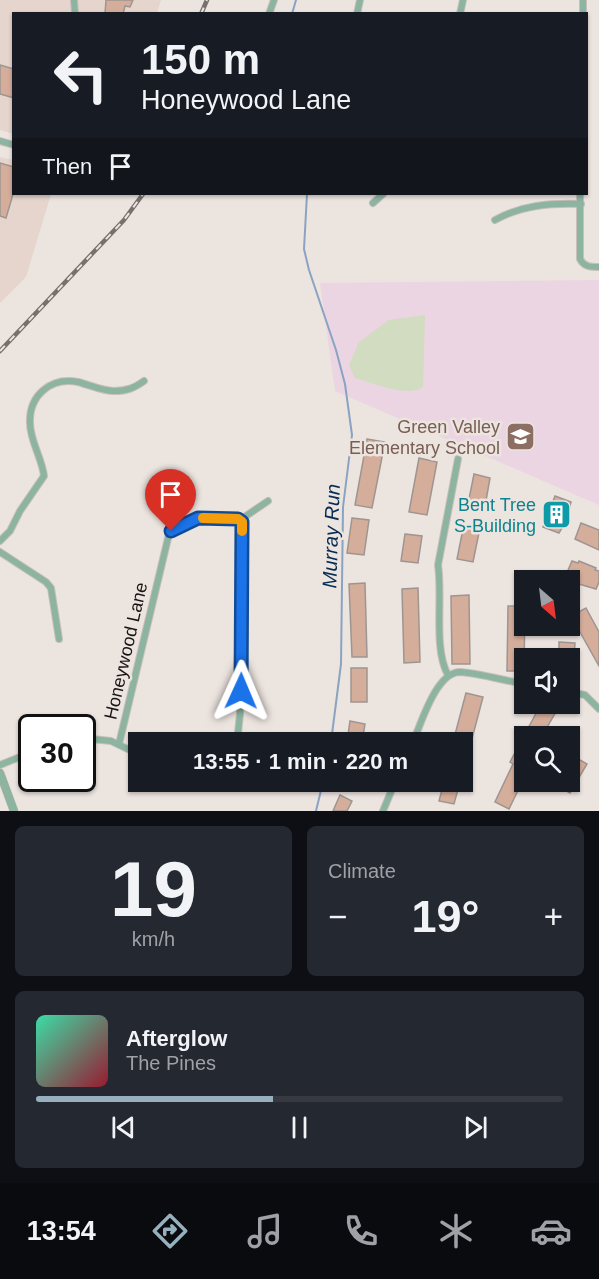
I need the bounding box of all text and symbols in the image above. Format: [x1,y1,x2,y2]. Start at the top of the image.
icon: left [42,36,120,114]
text: 150 m [141,36,260,83]
text: Honeywood Lane [141,85,351,115]
icon: arrive [104,150,137,183]
text: Then [42,154,92,179]
place label: Green Valley Elementary School [349,417,500,458]
school or university icon: Green Valley Elementary School [505,421,537,453]
pin [145,469,196,531]
icon: arrive [154,478,187,511]
water label: Murray Run [318,483,344,589]
place label: Bent Tree S-Building [454,495,536,536]
building icon: Bent Tree S-Building [541,499,573,531]
north arrow [514,570,580,636]
map controls [514,570,580,792]
street label: Honeywood Lane [100,580,152,722]
button: sound [514,648,580,714]
position arrow [209,659,273,723]
speed limit sign: 30 [18,714,96,792]
button: search [514,726,580,792]
text: 13:55 · 1 min · 220 m [193,749,408,774]
text: 19 [110,845,197,933]
text: Climate [328,860,396,882]
text: 19° [411,891,480,942]
text: − [328,898,347,935]
text: + [544,898,563,935]
text: km/h [132,928,175,950]
text: Afterglow [126,1026,227,1051]
text: The Pines [126,1052,216,1074]
icon: previous [107,1111,140,1144]
icon: pause [283,1111,316,1144]
icon: next [459,1111,492,1144]
icon: directions [149,1210,191,1252]
icon: music [244,1210,286,1252]
icon: phone [340,1210,382,1252]
icon: climate [435,1210,477,1252]
icon: car [530,1210,572,1252]
text: 13:54 [27,1216,96,1246]

